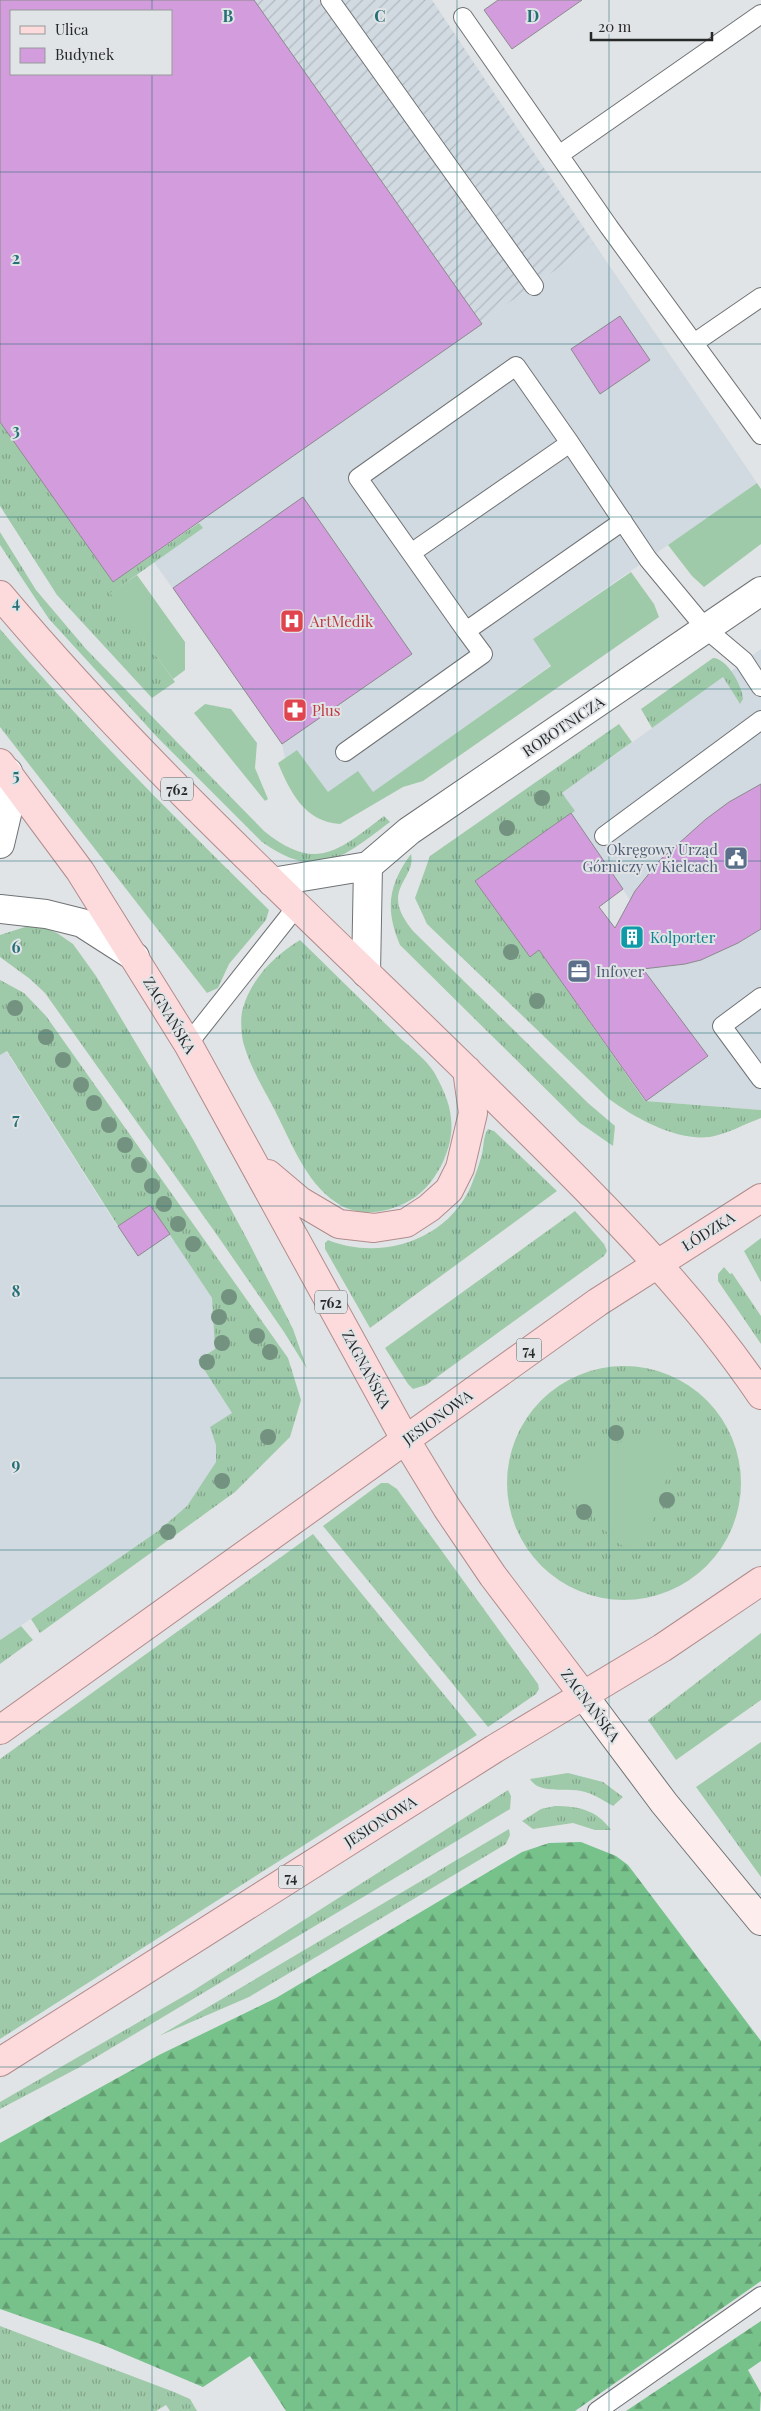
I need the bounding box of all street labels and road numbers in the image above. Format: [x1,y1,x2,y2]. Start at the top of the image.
street label: ROBOTNICZA [518,691,608,761]
road number: 762 [161,778,193,801]
street label: ZAGNAŃSKA [139,973,201,1058]
street label: ŁÓDZKA [678,1207,739,1255]
road number: 762 [315,1290,347,1314]
street label: ZAGNAŃSKA [338,1326,396,1412]
road number: 74 [516,1338,542,1362]
street label: JESIONOWA [397,1385,476,1450]
street label: ZAGNAŃSKA [557,1664,625,1746]
street label: JESIONOWA [339,1791,420,1852]
road number: 74 [278,1865,304,1888]

